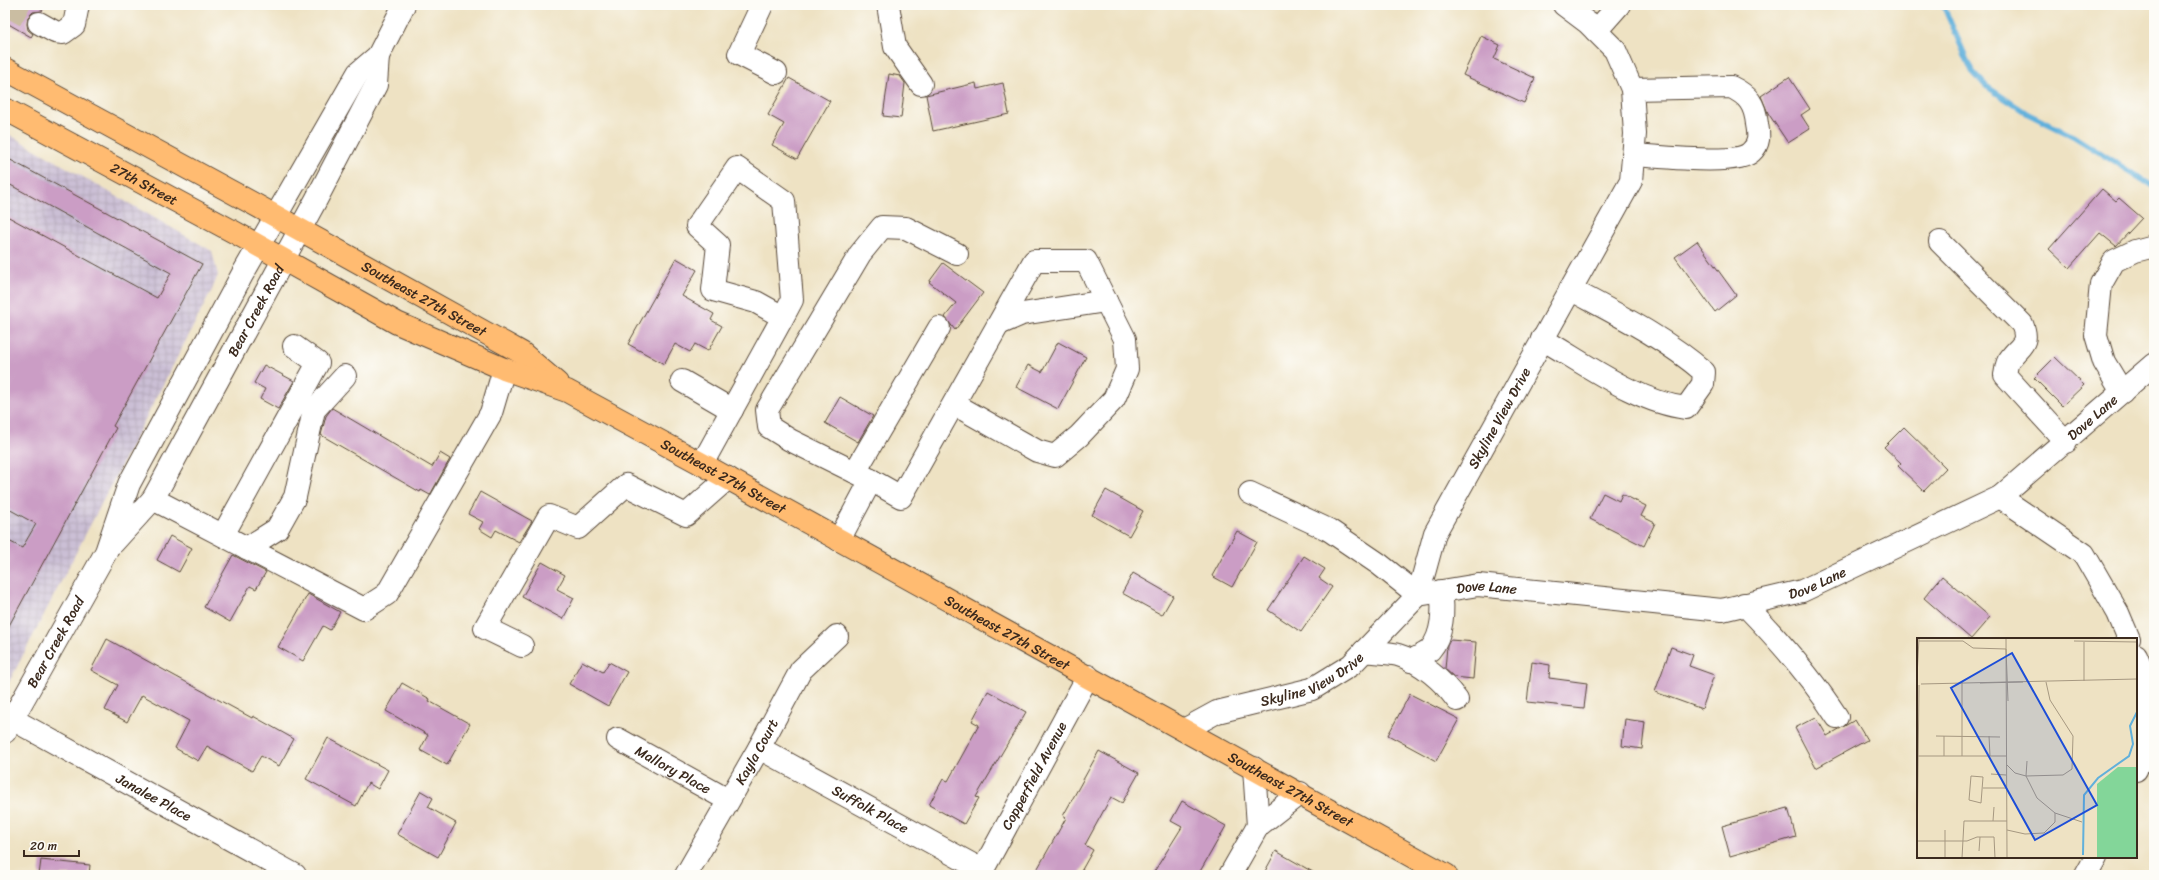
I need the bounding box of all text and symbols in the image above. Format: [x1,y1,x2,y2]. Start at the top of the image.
street label: 27th Street [105,156,182,213]
street label: Southeast 27th Street [357,254,492,345]
street label: Bear Creek Road [221,259,292,362]
street label: Skyline View Drive [1461,363,1538,474]
street label: Dove Lane [2061,388,2124,447]
street label: Southeast 27th Street [656,432,792,522]
street label: Dove Lane [1786,560,1851,607]
street label: Dove Lane [1454,573,1518,602]
street label: Southeast 27th Street [940,588,1076,679]
street label: Bear Creek Road [20,590,92,693]
inset map [1917,638,2137,858]
street label: Skyline View Drive [1258,646,1370,714]
street label: Kayla Court [728,714,786,790]
street label: Copperfield Avenue [995,717,1074,835]
street label: Mallory Place [630,739,716,801]
street label: Southeast 27th Street [1223,745,1359,835]
street label: Janalee Place [110,766,196,829]
street label: Suffolk Place [827,778,913,841]
scale bar [24,832,79,858]
text: 20 m [30,835,57,857]

